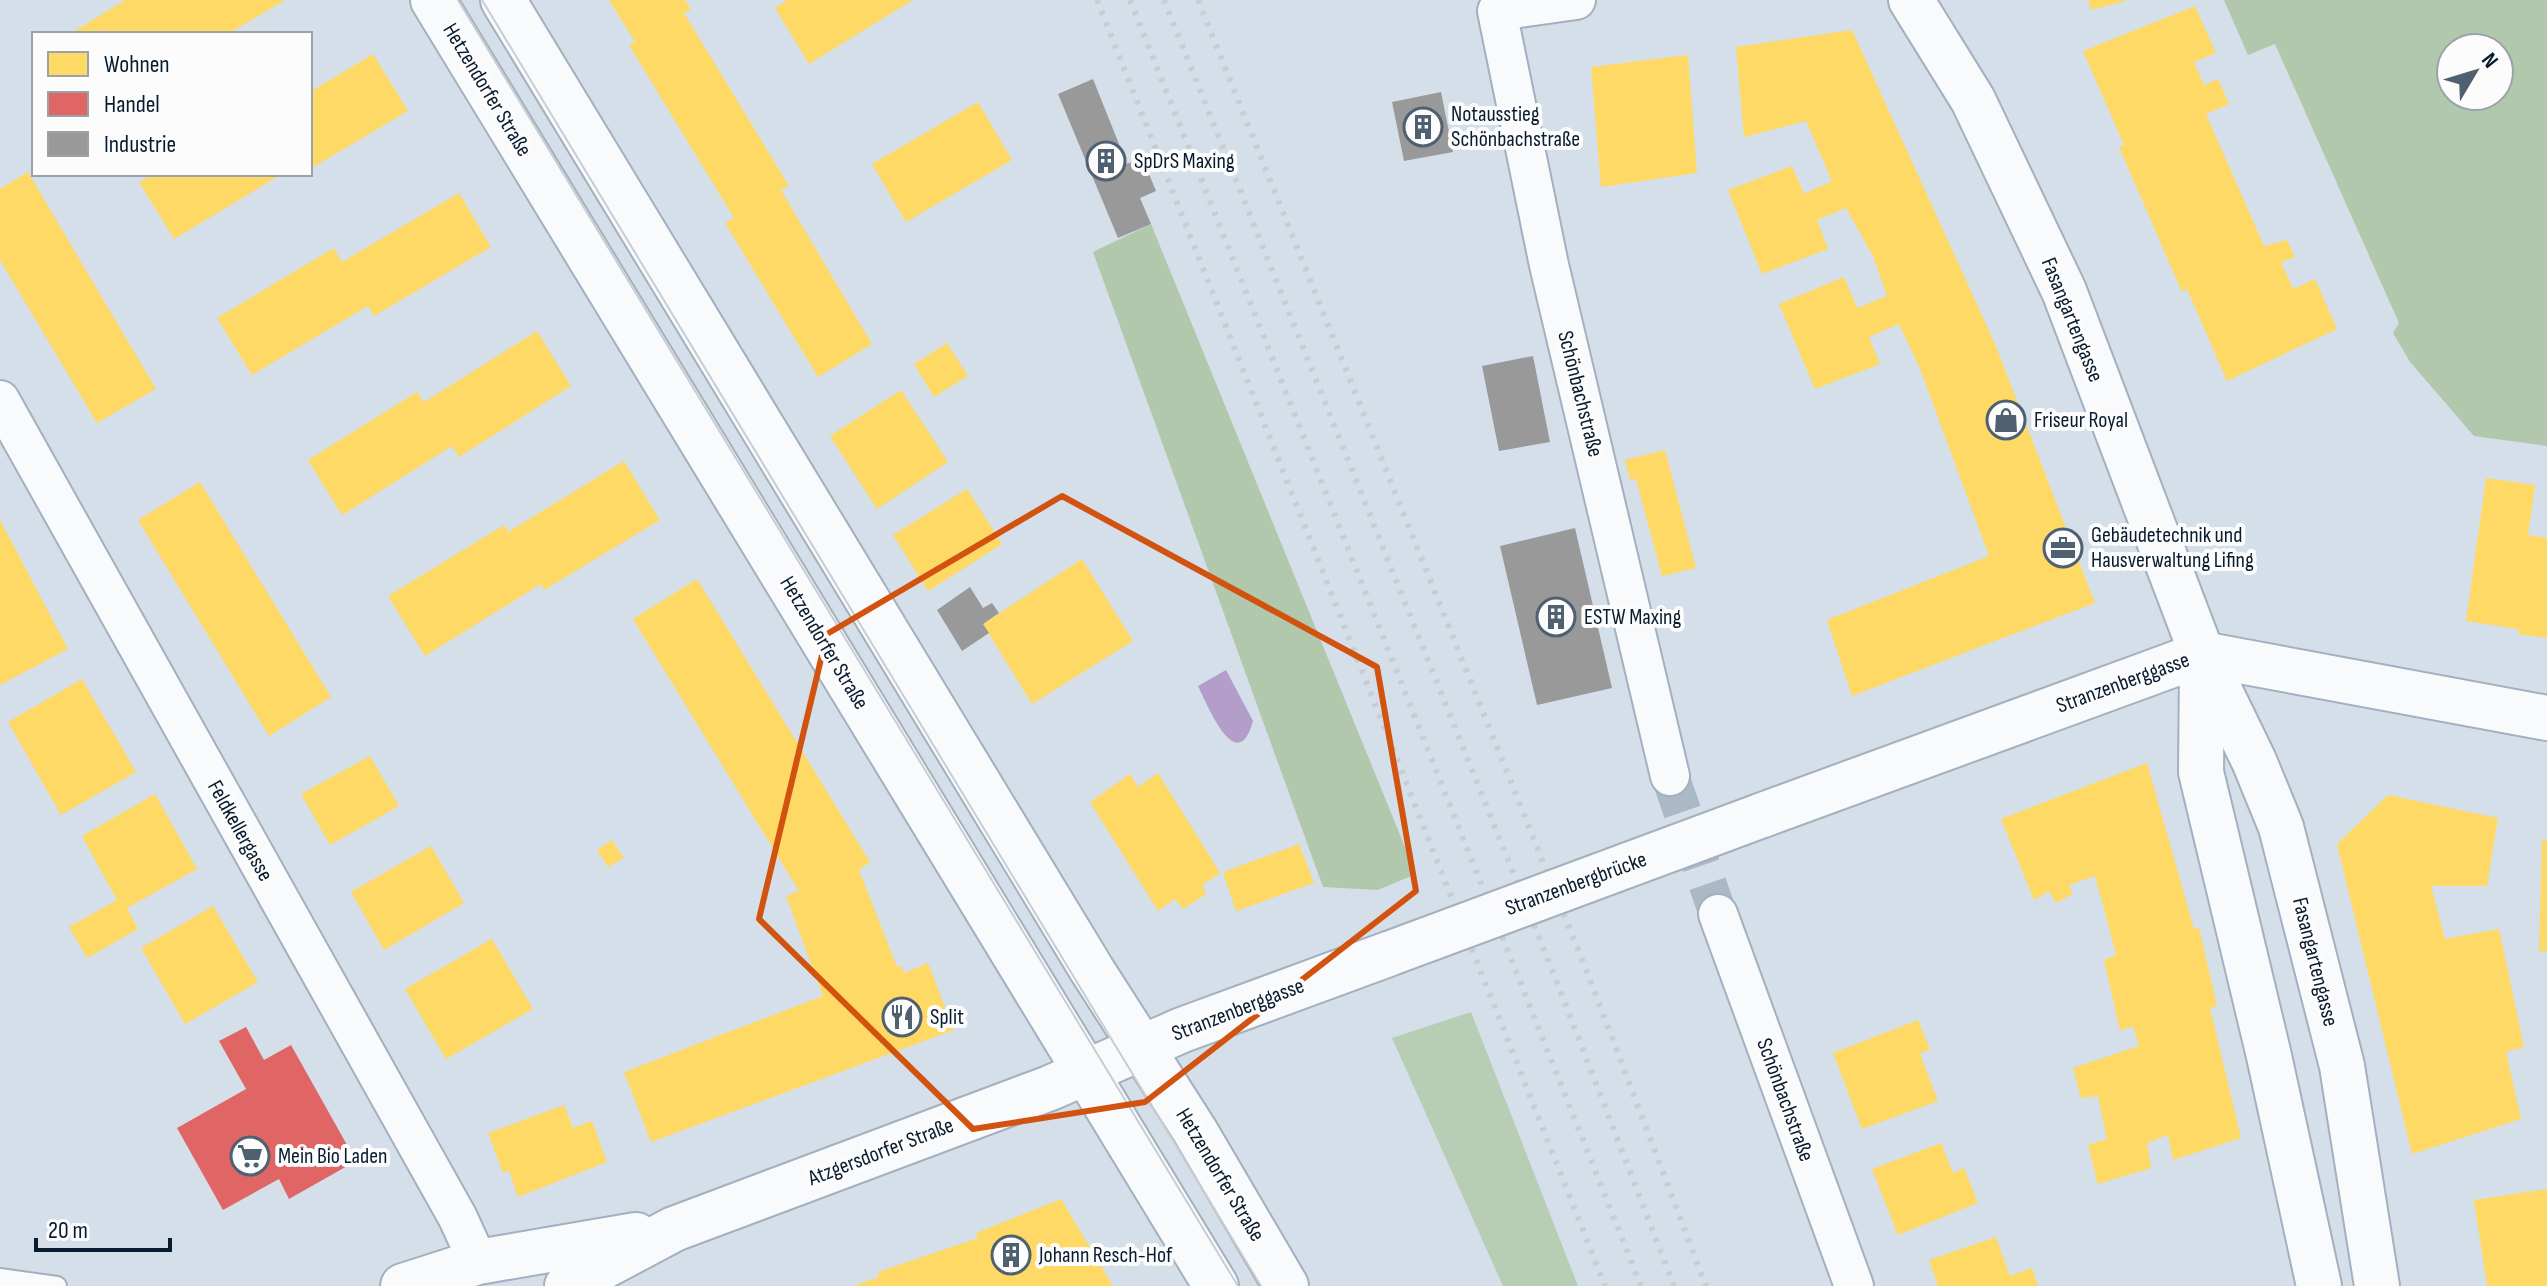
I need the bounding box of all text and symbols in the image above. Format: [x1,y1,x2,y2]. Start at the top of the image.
street label: Hetzendorfer Straße [437,18,537,162]
legend [32,32,312,176]
north arrow [2435,32,2515,112]
text: N [2475,48,2504,74]
text: Wohnen [104,50,170,79]
text: Handel [104,90,160,119]
place label: Notausstieg Schönbachstraße [1451,101,1580,153]
building icon: Notausstieg Schönbachstraße [1402,106,1444,148]
text: Industrie [104,130,176,159]
building icon: SpDrS Maxing [1085,140,1127,182]
place label: SpDrS Maxing [1134,148,1235,175]
street label: Fasangartengasse [2035,254,2109,386]
street label: Schönbachstraße [1551,328,1609,460]
shop icon: Friseur Royal [1985,399,2027,441]
place label: Friseur Royal [2034,407,2128,434]
place label: Gebäudetechnik und Hausverwaltung Lifing [2091,522,2254,574]
office icon: Gebäudetechnik und Hausverwaltung Lifing [2042,527,2084,569]
street label: Hetzendorfer Straße [774,571,874,715]
building icon: ESTW Maxing [1535,596,1577,638]
place label: ESTW Maxing [1584,604,1681,631]
street label: Stranzenberggasse [2053,646,2193,720]
street label: Feldkellergasse [201,776,279,886]
street label: Stranzenbergbrücke [1502,846,1650,922]
street label: Fasangartengasse [2286,895,2344,1029]
street label: Stranzenberggasse [1168,972,1308,1048]
restaurant icon: Split [881,996,923,1038]
place label: Split [930,1004,964,1031]
street label: Schönbachstraße [1750,1035,1820,1165]
street label: Hetzendorfer Straße [1170,1103,1270,1247]
street label: Atzgersdorfer Straße [803,1112,958,1193]
supermarket icon: Mein Bio Laden [229,1135,271,1177]
place label: Mein Bio Laden [278,1143,387,1170]
scale bar [36,1202,170,1252]
text: 20 m [48,1216,88,1245]
building icon: Johann Resch-Hof [990,1234,1032,1276]
place label: Johann Resch-Hof [1038,1242,1173,1269]

